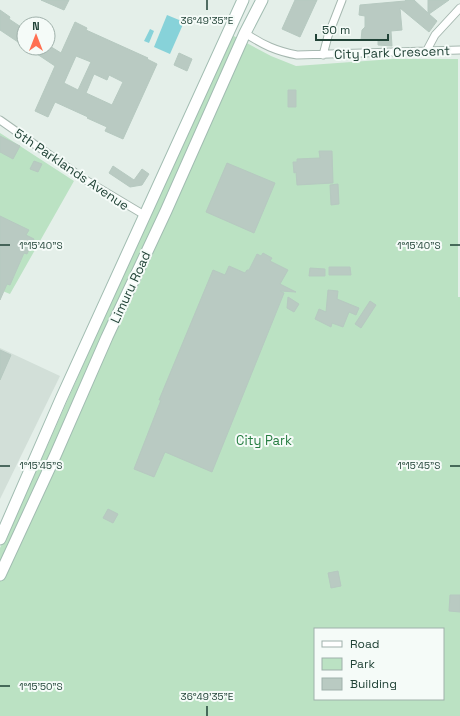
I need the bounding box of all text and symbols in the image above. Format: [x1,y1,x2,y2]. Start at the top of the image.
text: 36°49'35"E [181,14,234,27]
north arrow [16,16,56,56]
scale bar [316,16,388,42]
text: N [32,19,40,33]
text: 50 m [322,22,350,38]
street label: City Park Crescent [334,42,450,63]
street label: 5th Parklands Avenue [11,125,132,214]
text: 1°15'40"S [19,239,63,252]
text: 1°15'40"S [397,239,441,252]
street label: Limuru Road [106,249,155,326]
park label: City Park [236,432,292,449]
text: 1°15'45"S [20,459,62,472]
text: 1°15'45"S [398,459,440,472]
legend [314,628,444,700]
text: Road [350,636,379,652]
text: Park [350,656,375,672]
text: Building [350,676,397,692]
text: 1°15'50"S [19,680,63,693]
text: 36°49'35"E [181,690,234,703]

